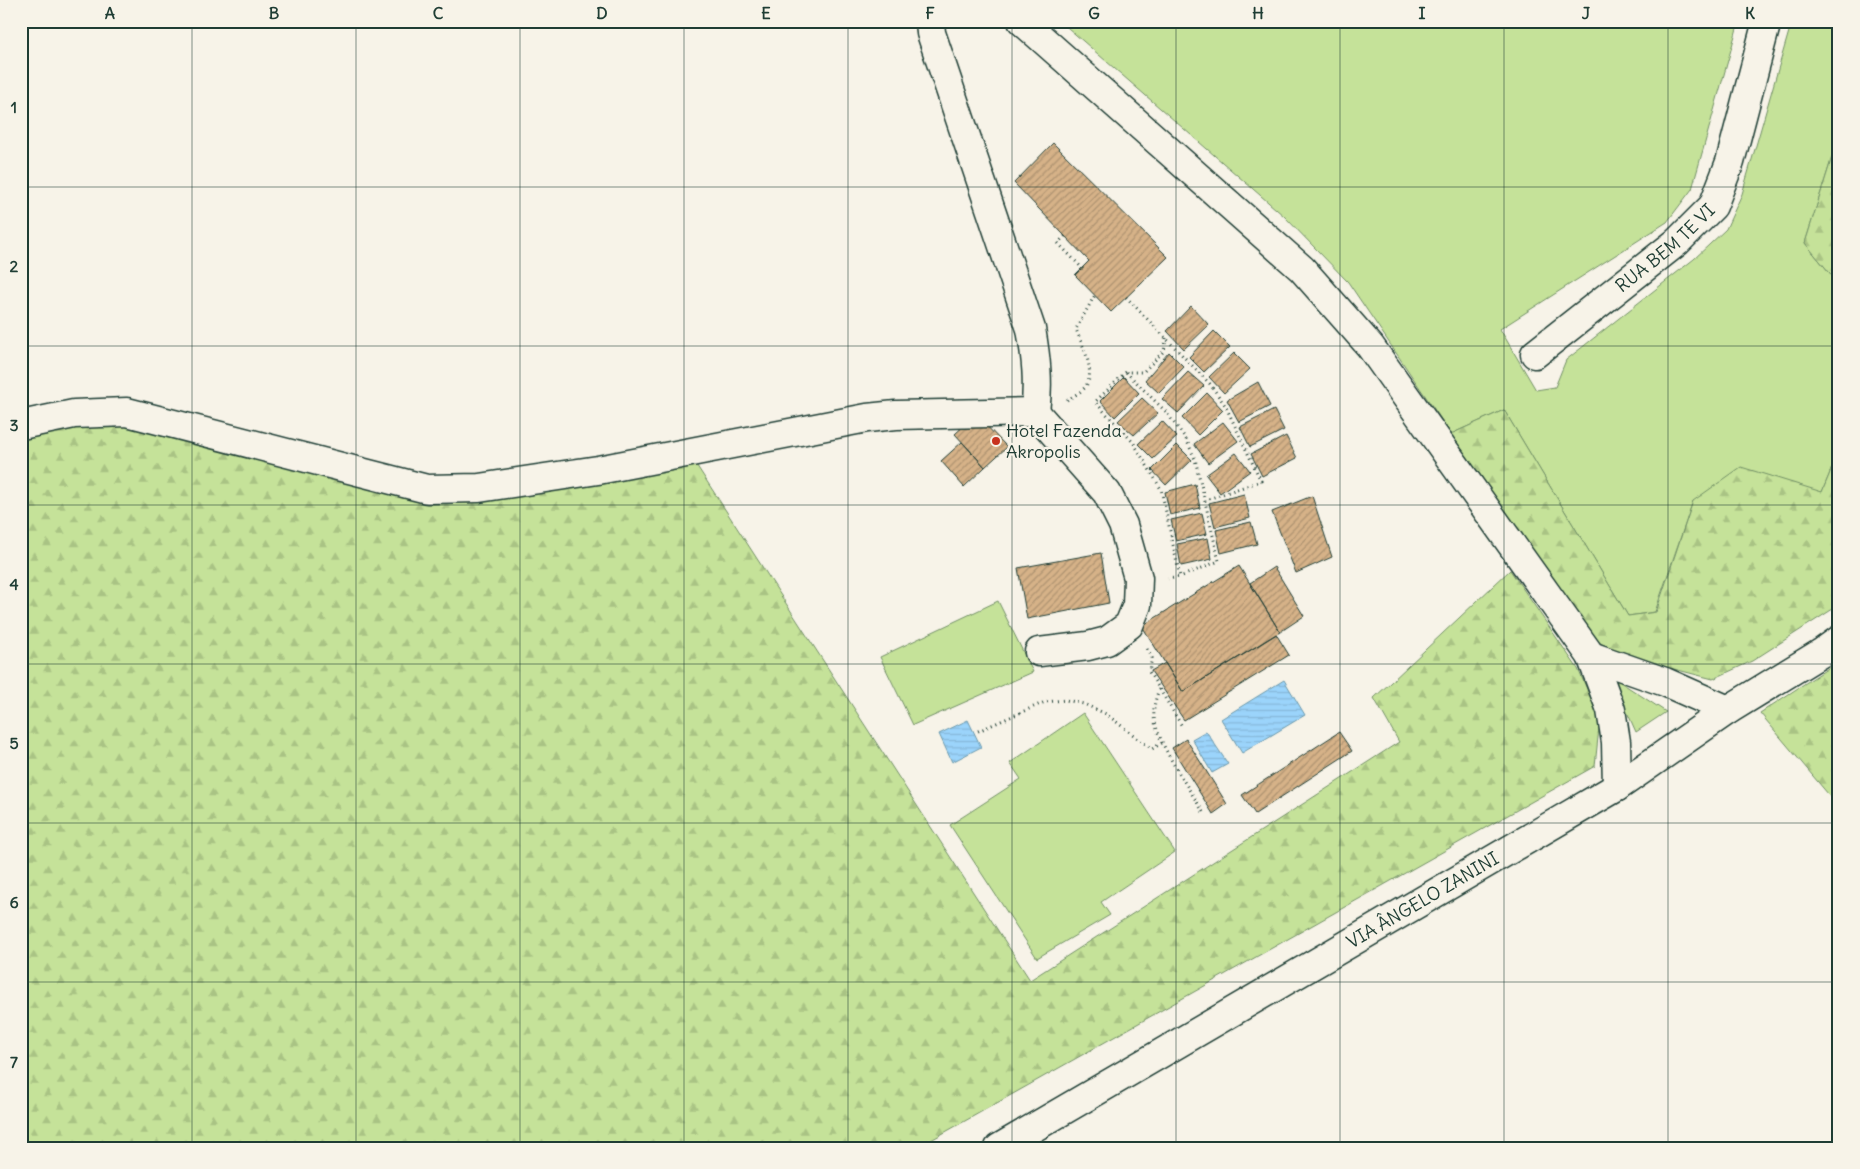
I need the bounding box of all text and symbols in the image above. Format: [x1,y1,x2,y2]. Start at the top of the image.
text: A [105,3,115,23]
text: B [269,3,280,23]
text: C [433,3,444,23]
text: D [596,3,608,23]
text: E [761,3,771,23]
text: F [925,3,935,23]
text: G [1088,3,1100,23]
text: H [1252,3,1264,23]
text: I [1419,3,1426,23]
text: J [1582,3,1591,23]
text: K [1745,3,1755,23]
text: 1 [11,97,17,117]
street label: RUA BEM TE VI [1611,199,1720,297]
text: 2 [10,256,19,276]
text: 3 [9,415,19,435]
place label: Hotel Fazenda Akropolis [1006,419,1122,463]
marker: Hotel Fazenda Akropolis [990,435,1002,447]
text: 4 [9,574,19,594]
text: 5 [9,733,19,753]
street label: VIA ÂNGELO ZANINI [1343,846,1503,953]
text: 6 [9,892,19,912]
text: 7 [10,1052,18,1072]

